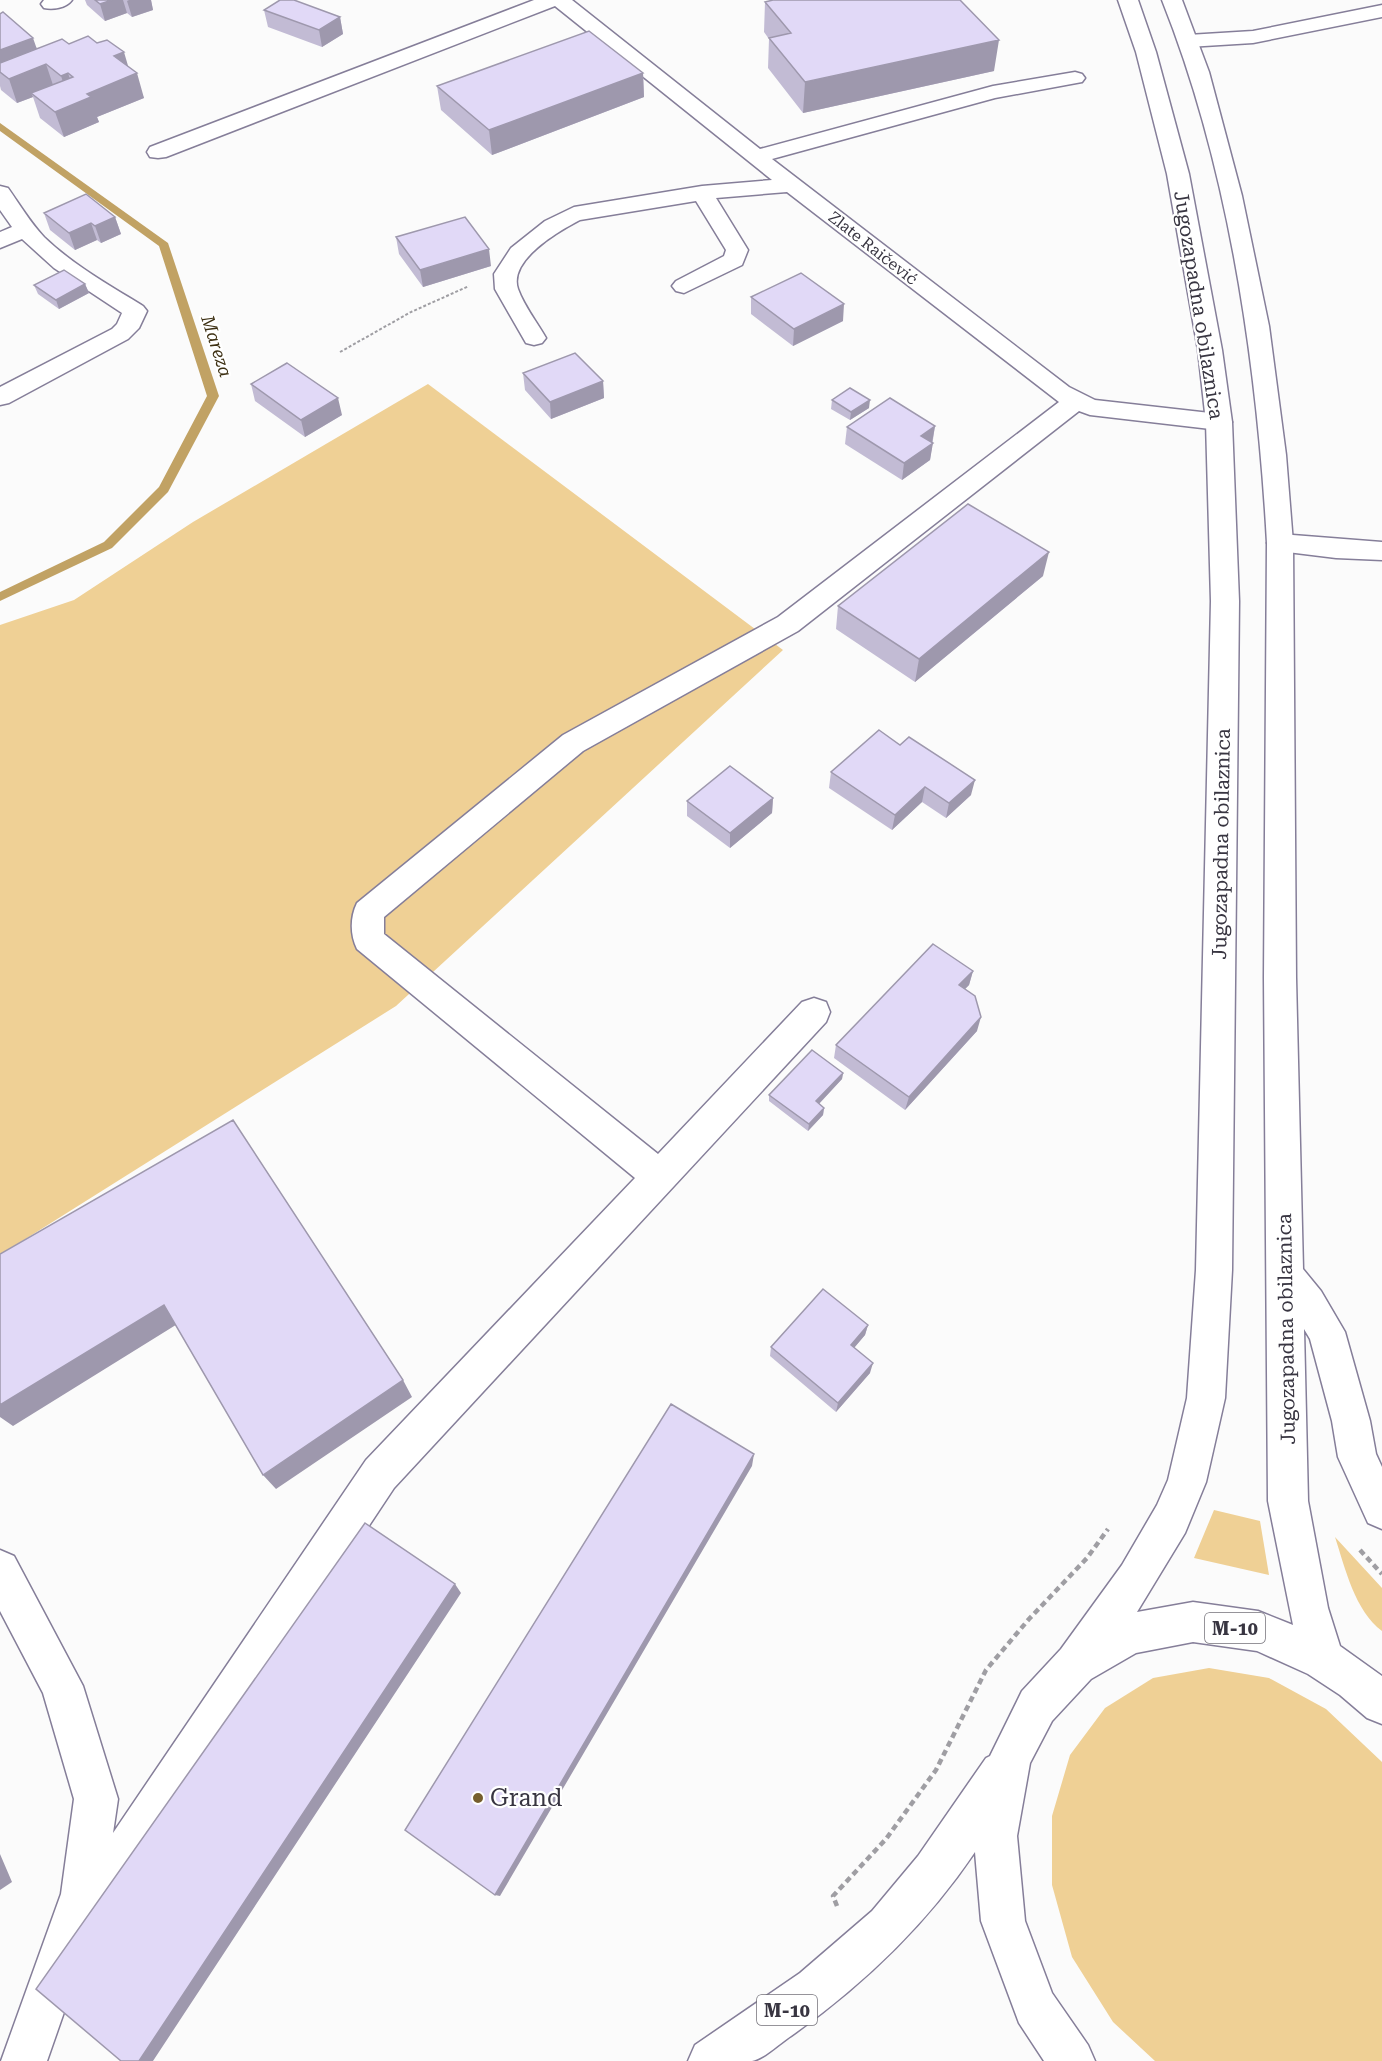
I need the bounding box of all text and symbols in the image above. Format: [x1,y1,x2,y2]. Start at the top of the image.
street label: Jugozapadna obilaznica [1169,189,1229,421]
street label: Zlate Raičević [825,207,921,289]
water label: Mareza [197,311,237,380]
street label: Jugozapadna obilaznica [1207,728,1235,960]
street label: Jugozapadna obilaznica [1272,1213,1300,1445]
road number: M-10 [1205,1613,1265,1643]
place label: Grand [490,1784,562,1812]
marker: Grand [471,1791,485,1805]
road number: M-10 [757,1995,817,2025]

